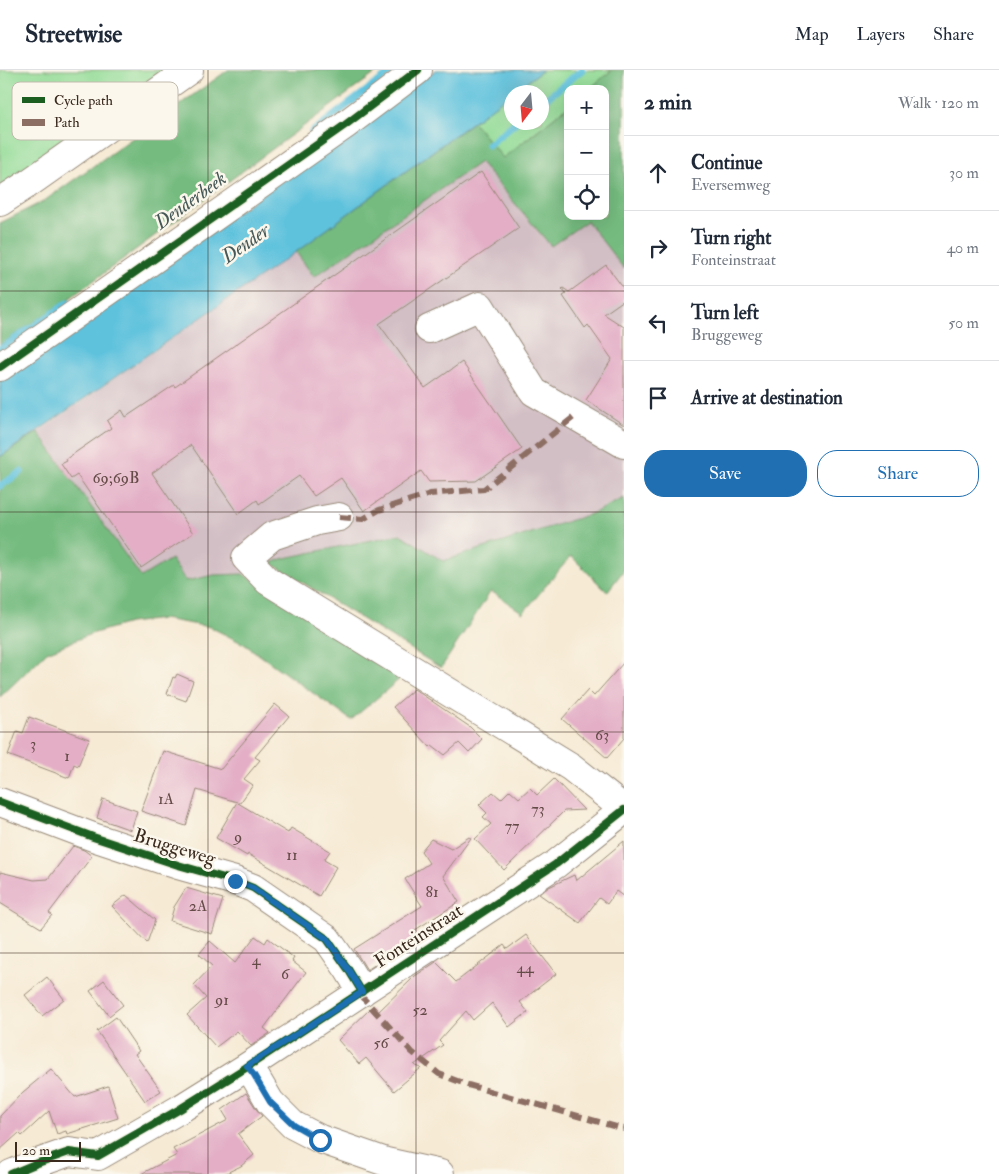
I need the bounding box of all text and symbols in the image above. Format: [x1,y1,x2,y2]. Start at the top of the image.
text: Streetwise [25,19,122,50]
text: Map [795,23,829,46]
text: Layers [857,23,905,46]
text: Share [933,23,974,46]
legend [12,82,178,140]
north arrow [504,85,549,130]
map controls [564,85,609,220]
button: + [564,85,609,130]
text: 2 min [644,89,692,116]
text: Cycle path [54,92,114,110]
text: Walk · 120 m [898,93,979,113]
text: Path [54,114,80,131]
button: − [564,130,609,175]
text: Continue [691,151,762,175]
icon: ahead [644,159,672,187]
text: 30 m [949,163,979,183]
water label: Denderbeek [149,166,231,236]
button: locate [564,175,609,220]
text: Eversemweg [691,175,770,195]
water label: Dender [216,217,276,269]
text: Turn right [691,226,771,250]
icon: right [644,234,672,262]
text: 40 m [946,238,979,258]
text: Fonteinstraat [691,250,776,270]
text: Turn left [691,301,759,325]
icon: left [644,309,672,337]
text: 50 m [948,313,979,333]
text: Bruggeweg [691,325,762,345]
icon: arrive [644,384,672,412]
text: Arrive at destination [691,386,843,410]
button: Save [644,450,807,497]
button: Share [817,450,979,497]
house number: 69;69B [92,468,140,488]
house number: 63 [595,725,609,745]
house number: 3 [30,734,36,754]
house number: 1 [64,746,70,766]
house number: 1A [158,789,174,809]
house number: 73 [531,799,545,819]
house number: 77 [505,816,520,836]
street label: Bruggeweg [131,823,219,871]
house number: 9 [233,827,242,847]
house number: 11 [286,845,298,865]
route end [224,870,247,893]
house number: 81 [425,882,439,902]
house number: 2A [189,896,207,916]
street label: Fonteinstraat [370,898,467,973]
house number: 4 [252,950,262,970]
house number: 44 [516,958,535,978]
house number: 6 [281,964,290,984]
house number: 91 [214,990,229,1010]
house number: 52 [412,1000,428,1020]
house number: 56 [373,1033,389,1053]
route start [309,1129,332,1152]
scale bar [15,1139,81,1162]
text: 20 m [22,1142,50,1159]

